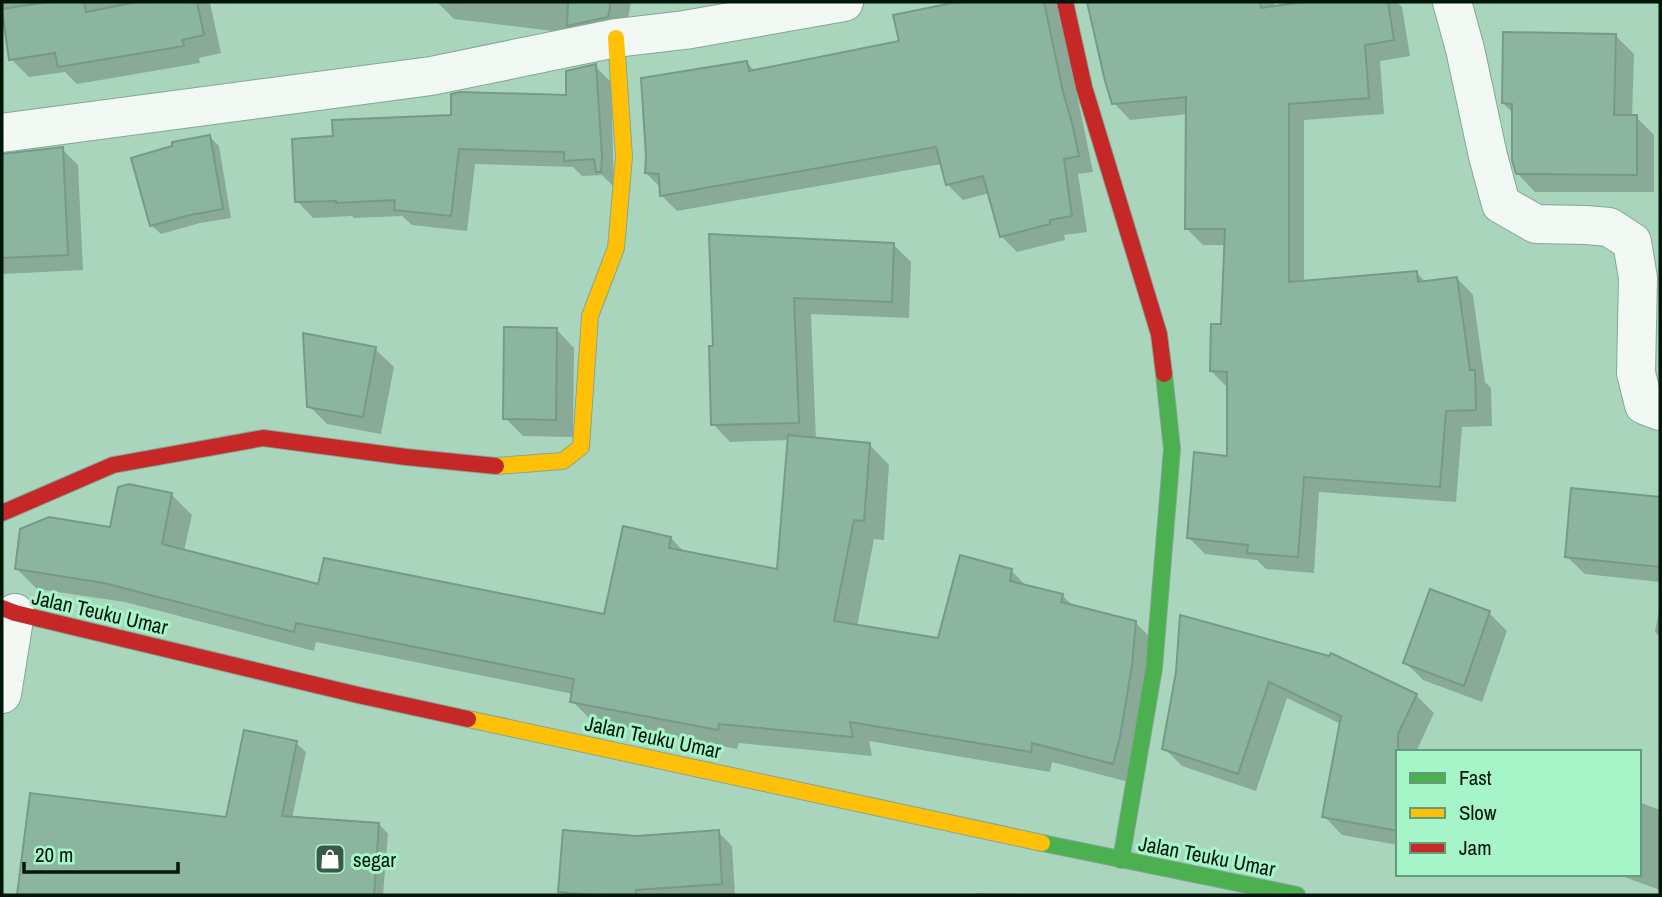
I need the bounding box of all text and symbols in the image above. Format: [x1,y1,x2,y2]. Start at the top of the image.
street label: Jalan Teuku Umar [29,582,171,642]
street label: Jalan Teuku Umar [582,708,724,766]
legend [1396,750,1641,876]
text: Fast [1459,763,1492,792]
text: Slow [1459,798,1497,827]
street label: Jalan Teuku Umar [1136,829,1278,883]
scale bar [24,830,178,874]
text: Jam [1459,833,1492,862]
text: 20 m [35,840,73,869]
shop icon: segar [313,842,347,876]
place label: segar [353,845,396,874]

